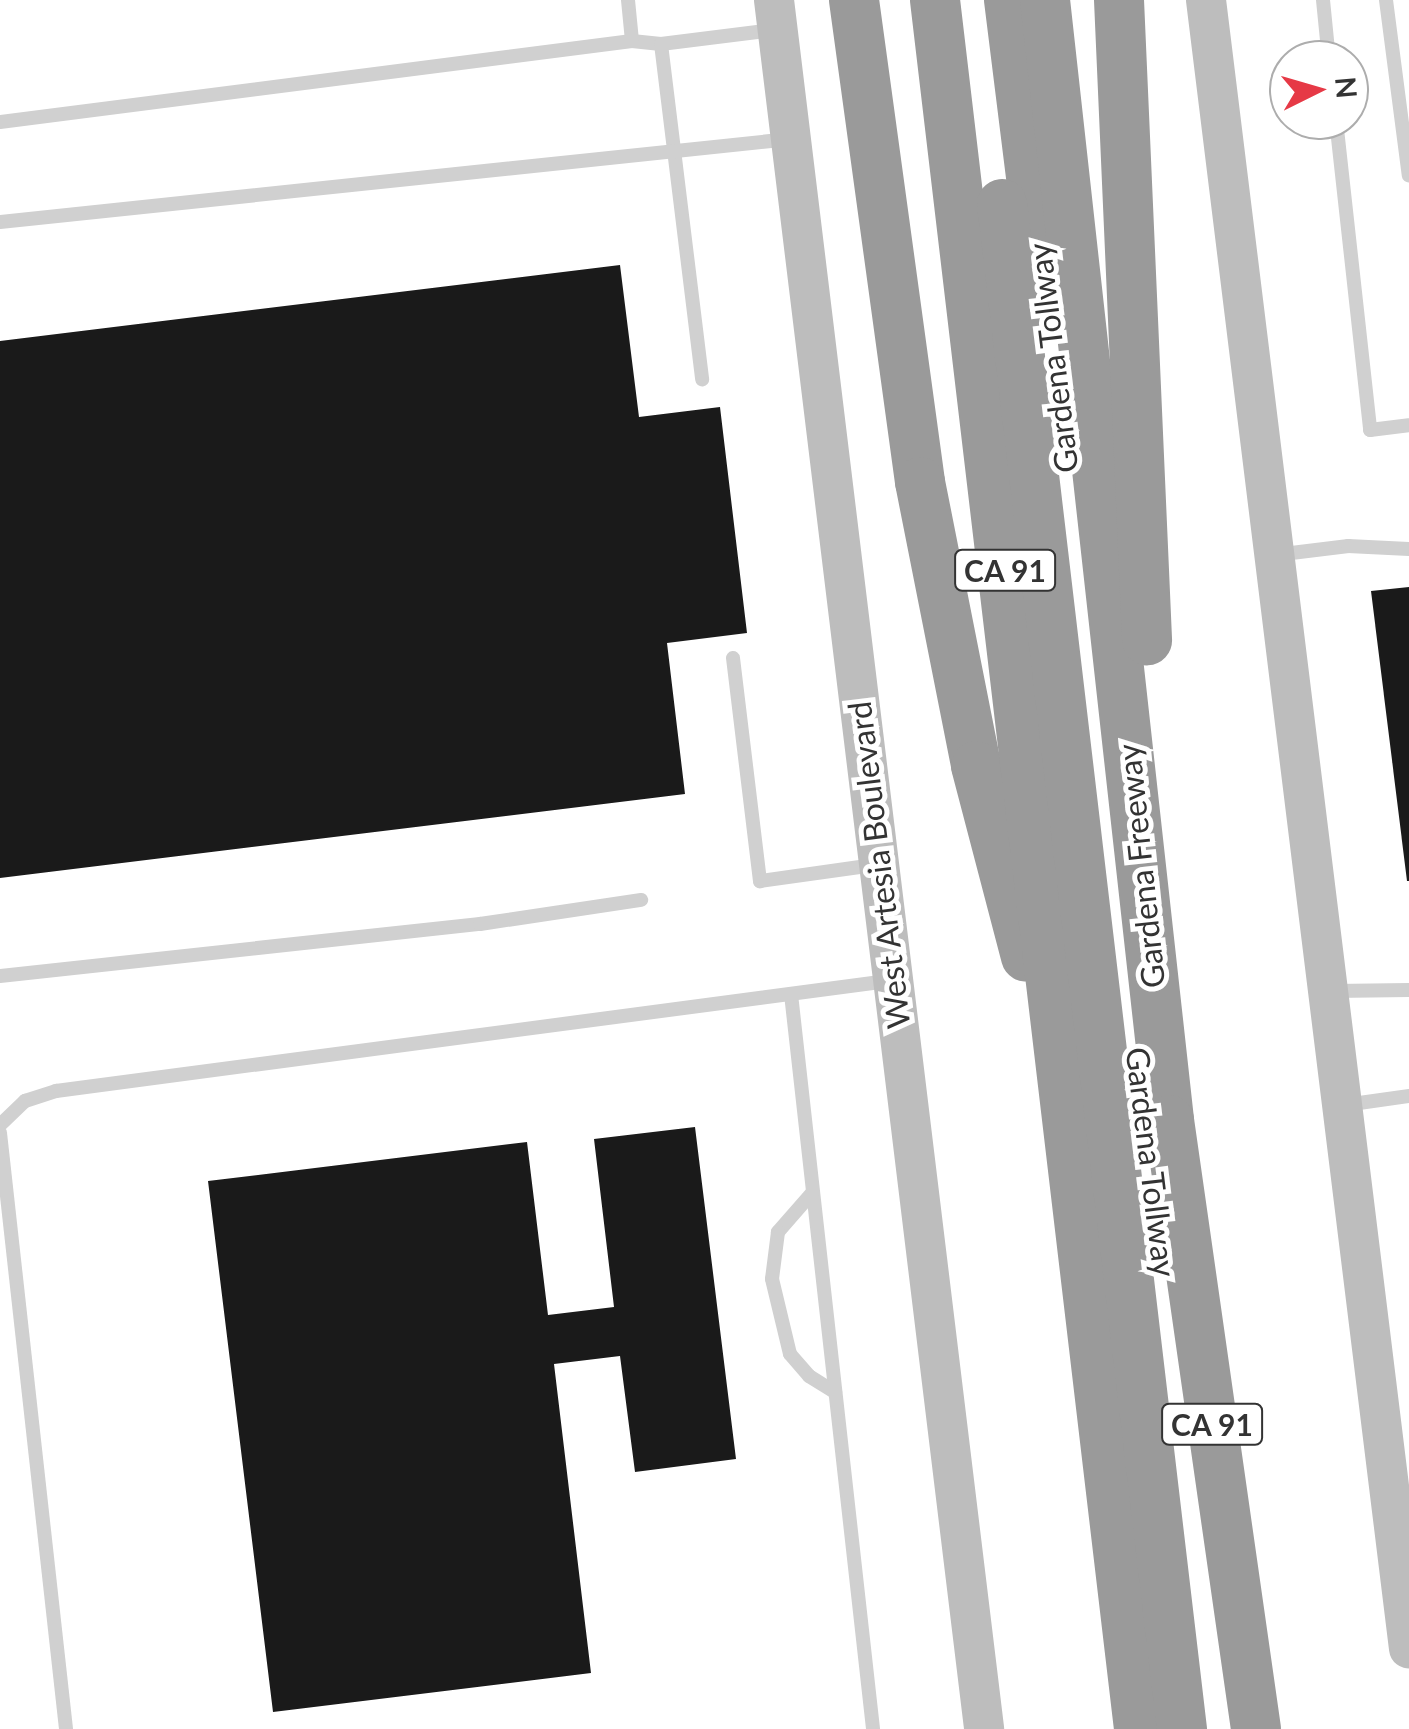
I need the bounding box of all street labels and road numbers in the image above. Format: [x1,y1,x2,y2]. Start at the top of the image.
street label: Gardena Tollway [1020,240,1086,476]
road number: CA 91 [952,545,1058,595]
street label: West Artesia Boulevard [840,699,918,1031]
street label: Gardena Freeway [1109,742,1173,990]
street label: Gardena Tollway [1118,1044,1184,1280]
road number: CA 91 [1160,1399,1264,1449]

